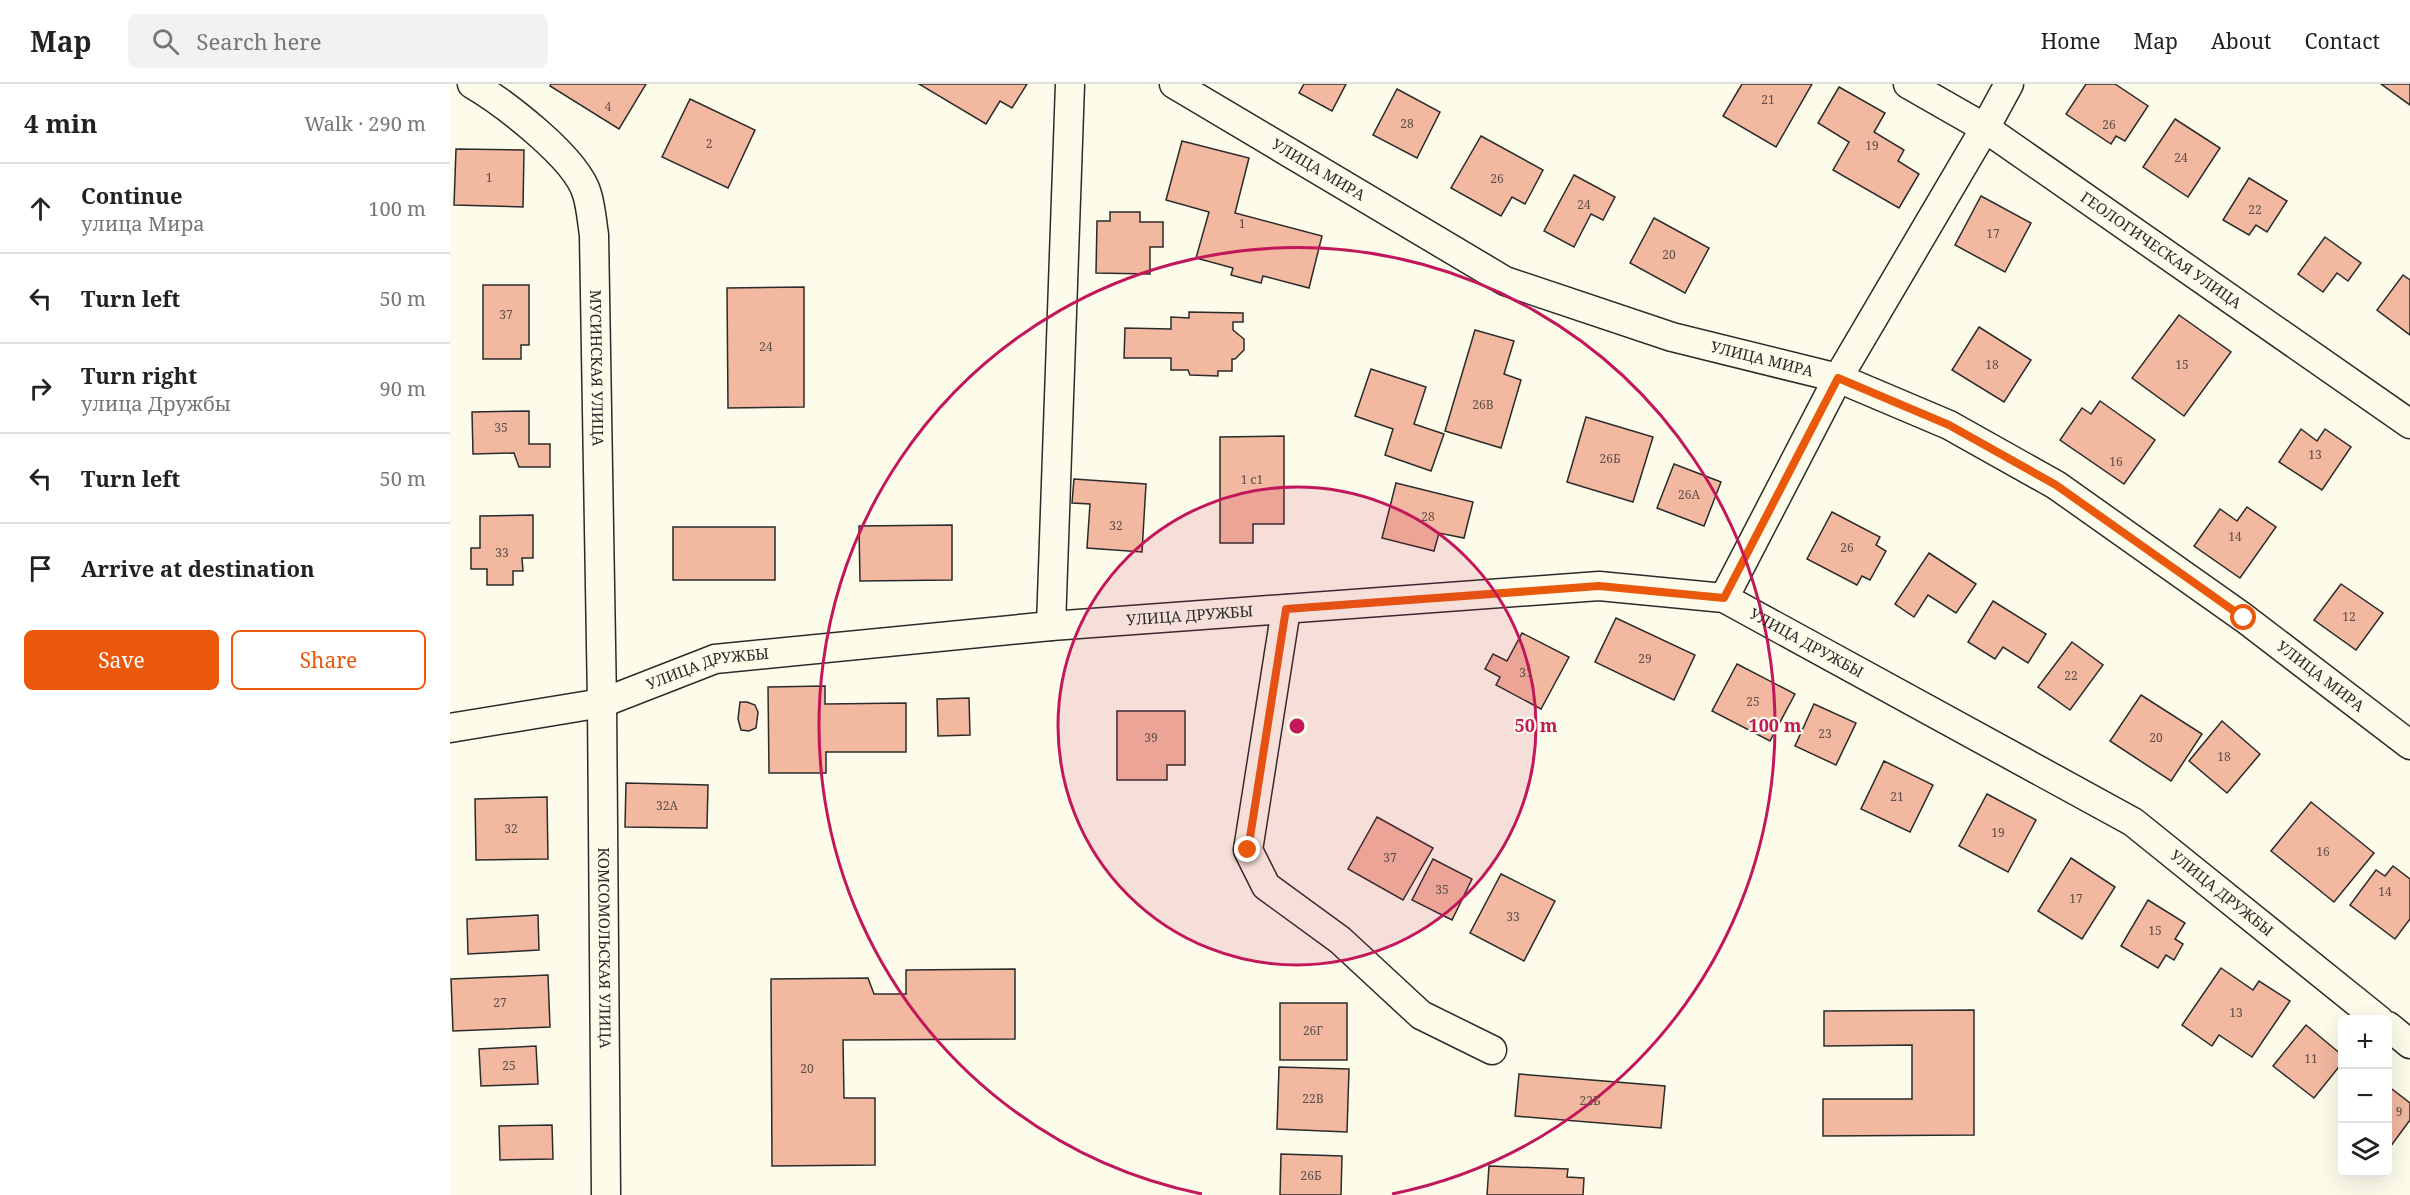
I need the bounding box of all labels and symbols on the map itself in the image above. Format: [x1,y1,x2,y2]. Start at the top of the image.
house number: 21 [1761,91,1775,108]
house number: 4 [605,98,612,115]
house number: 28 [1400,115,1414,132]
house number: 26 [2102,116,2116,133]
street label: УЛИЦА МИРА [1269,134,1370,205]
house number: 2 [706,135,712,152]
house number: 19 [1865,137,1879,154]
house number: 24 [2174,149,2188,166]
house number: 1 [486,169,492,186]
house number: 26 [1490,170,1504,187]
street label: ГЕОЛОГИЧЕСКАЯ УЛИЦА [2077,187,2246,313]
house number: 24 [1577,196,1591,213]
house number: 22 [2248,201,2262,218]
house number: 1 [1239,215,1245,232]
house number: 17 [1986,225,2000,242]
house number: 20 [1662,246,1676,263]
street label: МУСИНСКАЯ УЛИЦА [586,289,609,447]
house number: 37 [499,306,513,323]
street label: УЛИЦА МИРА [1709,336,1816,381]
house number: 24 [759,338,773,355]
house number: 18 [1985,356,1999,373]
house number: 15 [2175,356,2189,373]
house number: 26В [1472,396,1494,413]
house number: 35 [494,419,508,436]
house number: 13 [2308,446,2322,463]
house number: 26Б [1600,450,1620,467]
house number: 16 [2109,453,2123,470]
house number: 1 с1 [1241,471,1263,488]
house number: 26А [1678,486,1700,503]
house number: 28 [1421,508,1435,525]
house number: 32 [1109,517,1123,534]
house number: 14 [2228,528,2242,545]
house number: 26 [1840,539,1854,556]
house number: 33 [495,544,509,561]
street label: УЛИЦА ДРУЖБЫ [1126,600,1254,629]
street label: УЛИЦА ДРУЖБЫ [1746,603,1868,682]
route start [2230,604,2256,630]
house number: 12 [2342,608,2356,625]
street label: УЛИЦА МИРА [2273,636,2369,716]
street label: УЛИЦА ДРУЖБЫ [643,643,770,694]
house number: 29 [1638,650,1652,667]
house number: 31 [1519,664,1533,681]
house number: 22 [2064,667,2078,684]
house number: 25 [1746,693,1760,710]
text: 50 m [1515,713,1558,737]
text: 100 m [1749,713,1802,737]
centre of rings [1287,716,1307,736]
house number: 23 [1818,725,1832,742]
house number: 39 [1144,729,1158,746]
house number: 20 [2149,729,2163,746]
house number: 18 [2217,748,2231,765]
house number: 21 [1890,788,1904,805]
house number: 32А [656,797,678,814]
house number: 32 [504,820,518,837]
house number: 19 [1991,824,2005,841]
route end [1234,836,1260,862]
house number: 16 [2316,843,2330,860]
street label: УЛИЦА ДРУЖБЫ [2166,845,2278,940]
street label: КОМСОМОЛЬСКАЯ УЛИЦА [594,847,616,1049]
house number: 37 [1383,849,1397,866]
house number: 35 [1435,881,1449,898]
house number: 14 [2378,883,2392,900]
house number: 17 [2069,890,2083,907]
house number: 33 [1506,908,1520,925]
house number: 15 [2148,922,2162,939]
house number: 27 [493,994,507,1011]
house number: 13 [2229,1004,2243,1021]
house number: 26Г [1303,1022,1323,1039]
house number: 11 [2304,1050,2318,1067]
house number: 25 [502,1057,516,1074]
house number: 20 [800,1060,814,1077]
house number: 22В [1302,1090,1324,1107]
house number: 22Б [1580,1092,1600,1109]
house number: 9 [2396,1103,2402,1120]
house number: 26Б [1301,1167,1321,1184]

